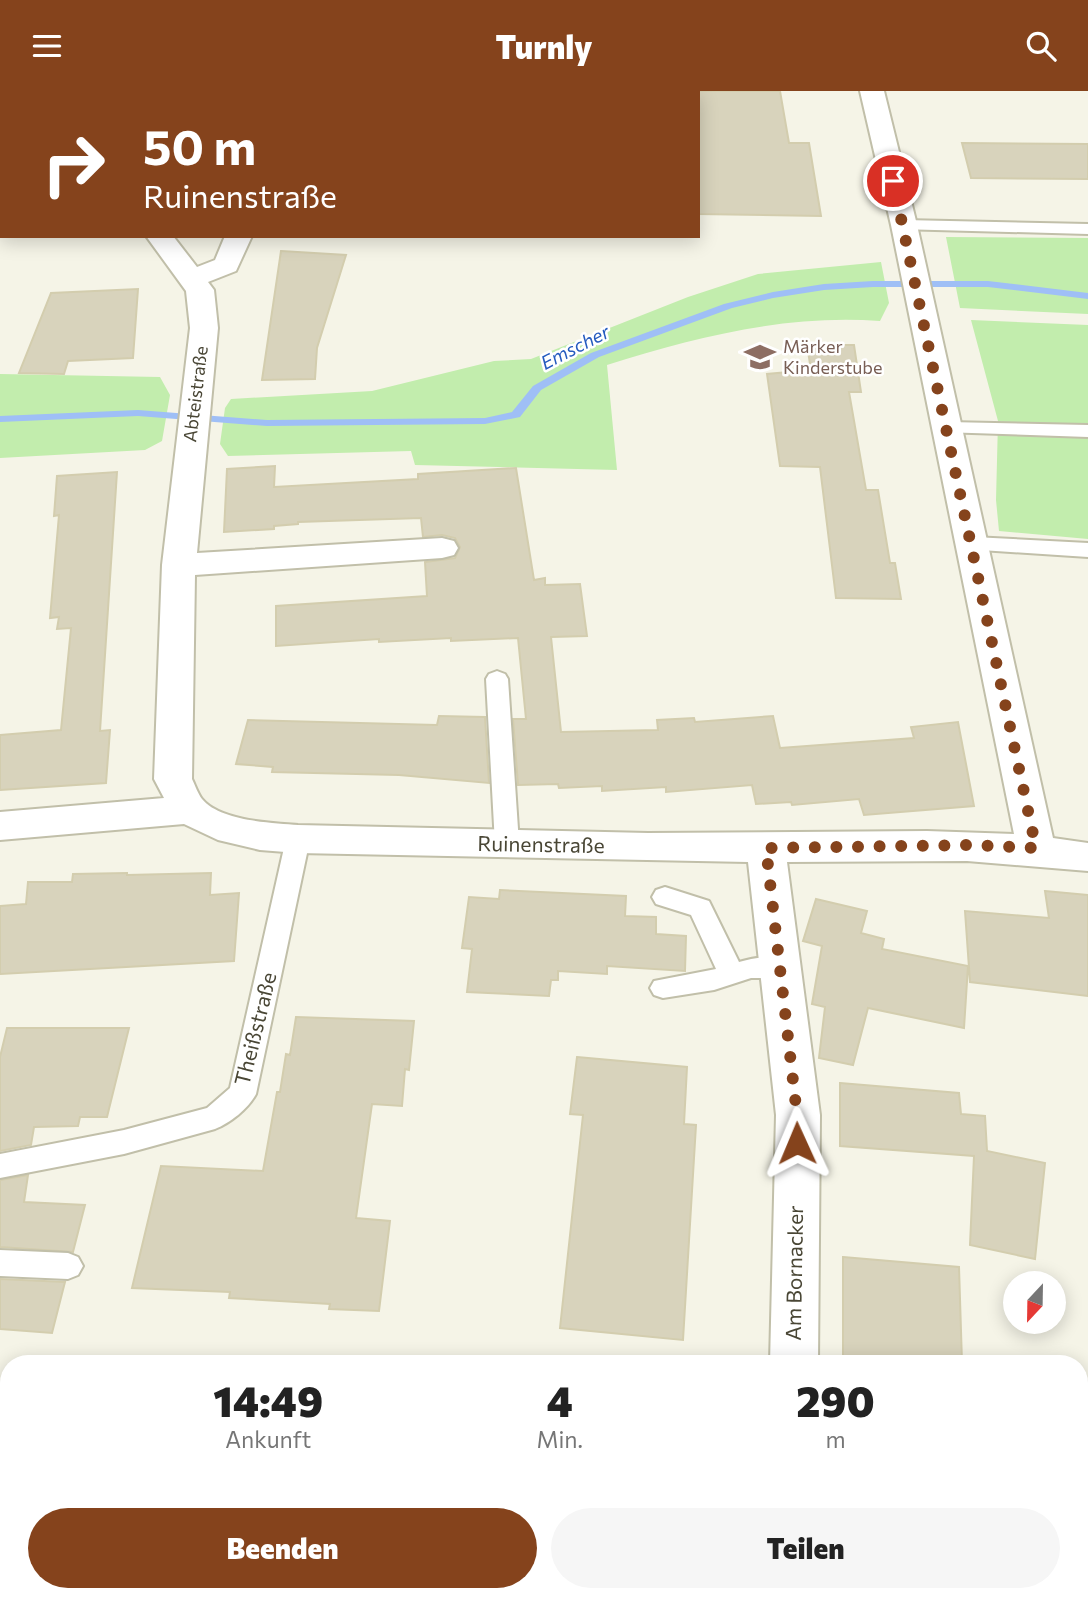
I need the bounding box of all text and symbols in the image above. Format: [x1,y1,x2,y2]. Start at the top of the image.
text: Turnly [496,26,592,66]
icon: menu [28,27,66,65]
icon: search [1022,27,1060,65]
text: 50 m [143,115,256,175]
icon: right [28,119,119,210]
pin [863,151,923,211]
icon: arrive [874,162,912,200]
text: Ruinenstraße [143,175,337,215]
water label: Emscher [536,319,614,374]
place label: Märker Kinderstube [783,335,883,378]
school or university icon: Märker Kinderstube [743,340,777,374]
street label: Abteistraße [178,345,212,443]
street label: Ruinenstraße [477,830,605,857]
street label: Theißstraße [228,969,281,1088]
position arrow [760,1106,834,1180]
street label: Am Bornacker [780,1205,807,1341]
north arrow [1003,1271,1066,1333]
map controls [1003,1271,1066,1334]
text: 14:49 [213,1374,323,1426]
text: 4 [547,1374,573,1426]
text: 290 [796,1374,875,1426]
text: Ankunft [225,1425,311,1453]
text: Min. [536,1425,583,1453]
text: m [825,1425,846,1453]
button: Beenden [28,1508,537,1588]
button: Teilen [551,1508,1060,1588]

